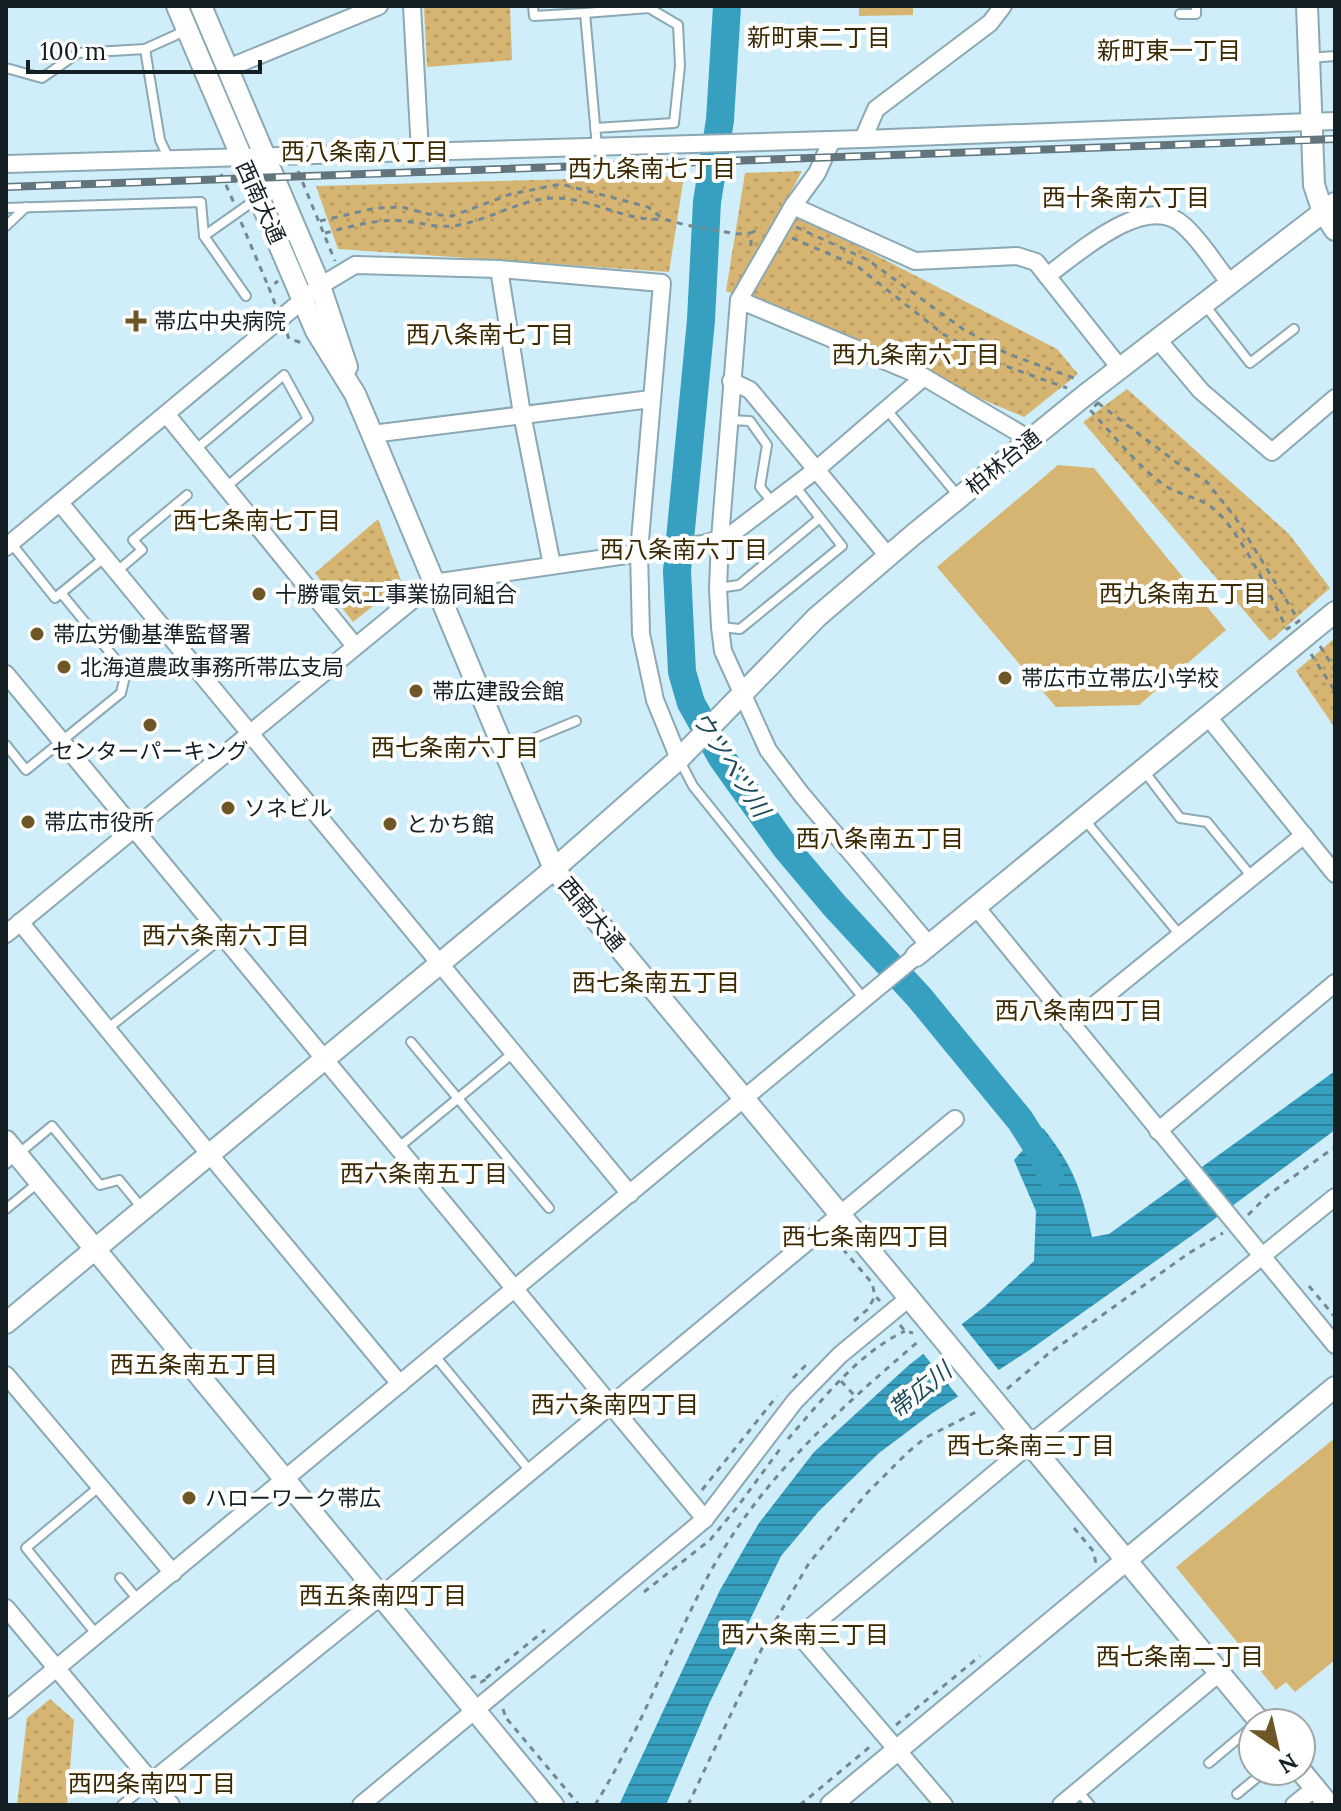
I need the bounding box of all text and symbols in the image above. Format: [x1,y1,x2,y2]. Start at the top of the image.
district label: 新町東二丁目 [747,22,891,53]
scale bar [28,24,260,74]
district label: 新町東一丁目 [1097,35,1241,66]
text: 100 m [40,36,106,67]
district label: 西八条南八丁目 [281,136,449,167]
district label: 西九条南七丁目 [568,153,736,184]
street label: 西南大通 [230,156,292,248]
district label: 西十条南六丁目 [1042,182,1210,213]
place label: 帯広中央病院 [154,307,286,335]
marker: 帯広中央病院 [125,310,147,332]
district label: 西八条南七丁目 [406,319,574,350]
district label: 西九条南六丁目 [832,339,1000,370]
street label: 柏林台通 [960,423,1046,501]
district label: 西七条南七丁目 [173,505,341,536]
district label: 西八条南六丁目 [600,534,768,565]
district label: 西九条南五丁目 [1099,578,1267,609]
place label: 十勝電気工事業協同組合 [275,580,517,608]
marker: 十勝電気工事業協同組合 [250,585,268,603]
place label: 帯広労働基準監督署 [53,620,251,648]
marker: 帯広労働基準監督署 [28,625,46,643]
place label: 北海道農政事務所帯広支局 [80,653,344,681]
marker: 北海道農政事務所帯広支局 [55,658,73,676]
place label: 帯広市立帯広小学校 [1021,664,1219,692]
marker: 帯広市立帯広小学校 [996,669,1014,687]
place label: 帯広建設会館 [432,677,564,705]
marker: 帯広建設会館 [407,682,425,700]
water label: ウツベツ川 [685,705,778,825]
marker: センターパーキング [141,716,159,734]
district label: 西七条南六丁目 [371,732,539,763]
place label: センターパーキング [51,737,249,765]
place label: ソネビル [244,794,332,822]
marker: ソネビル [219,799,237,817]
place label: 帯広市役所 [44,808,154,836]
place label: とかち館 [406,810,494,838]
marker: 帯広市役所 [19,813,37,831]
marker: とかち館 [381,815,399,833]
district label: 西八条南五丁目 [796,823,964,854]
street label: 西南大通 [553,871,631,957]
district label: 西六条南六丁目 [142,920,310,951]
district label: 西七条南五丁目 [572,967,740,998]
district label: 西八条南四丁目 [995,995,1163,1026]
district label: 西六条南五丁目 [340,1158,508,1189]
district label: 西七条南四丁目 [782,1221,950,1252]
district label: 西五条南五丁目 [110,1349,278,1380]
water label: 帯広川 [882,1353,960,1425]
district label: 西六条南四丁目 [531,1389,699,1420]
district label: 西七条南三丁目 [947,1430,1115,1461]
place label: ハローワーク帯広 [205,1484,381,1512]
marker: ハローワーク帯広 [180,1489,198,1507]
district label: 西五条南四丁目 [299,1580,467,1611]
district label: 西六条南三丁目 [721,1619,889,1650]
district label: 西七条南二丁目 [1096,1641,1264,1672]
north arrow [1237,1707,1317,1787]
text: N [1273,1747,1303,1780]
district label: 西四条南四丁目 [68,1768,236,1799]

